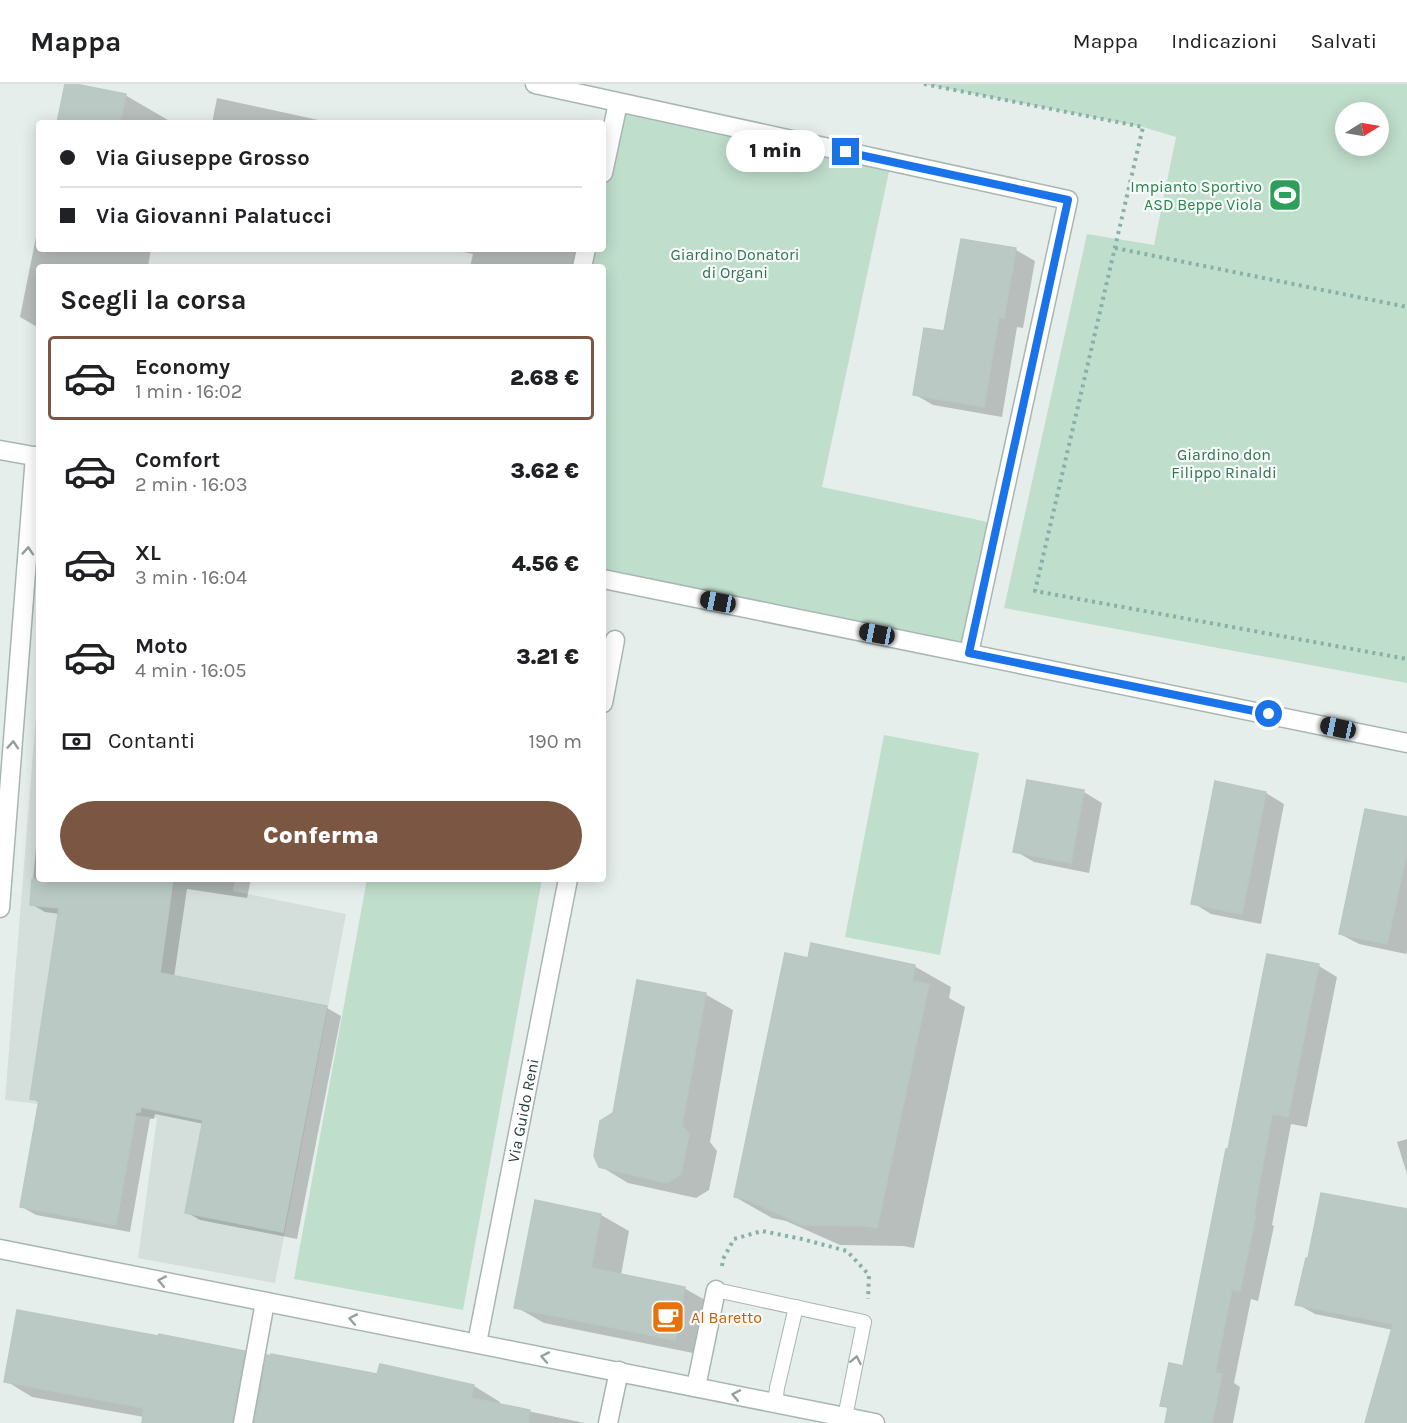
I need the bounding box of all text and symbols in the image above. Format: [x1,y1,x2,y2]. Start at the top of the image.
text: Mappa [30,25,121,58]
text: Mappa [1073,29,1138,53]
text: Indicazioni [1171,29,1278,53]
text: Salvati [1311,29,1377,53]
north arrow [1335,102,1389,156]
map controls [1335,102,1389,156]
callout: 1 min [726,131,825,173]
route end [832,138,859,165]
text: 1 min [749,139,802,162]
text: Via Giuseppe Grosso [96,145,310,171]
place label: Impianto Sportivo ASD Beppe Viola [1130,177,1262,214]
sports icon: Impianto Sportivo ASD Beppe Viola [1267,177,1303,213]
text: Via Giovanni Palatucci [96,203,332,229]
park label: Giardino Donatori di Organi [670,245,800,282]
text: Scegli la corsa [60,284,247,316]
icon: car [63,351,117,405]
text: Economy [135,354,230,380]
text: 2.68 € [510,365,579,391]
text: 1 min · 16:02 [135,380,242,403]
icon: car [63,444,117,498]
park label: Giardino don Filippo Rinaldi [1171,445,1277,482]
text: Comfort [135,447,220,473]
text: 3.62 € [511,458,579,484]
text: 2 min · 16:03 [135,473,248,496]
icon: car [63,537,117,591]
text: XL [135,540,161,566]
one-way arrow [21,546,34,555]
text: 4.56 € [512,551,579,577]
text: 3 min · 16:04 [135,566,247,589]
car [699,590,737,614]
car [858,622,896,646]
icon: car [63,630,117,684]
text: Moto [135,633,188,659]
text: 3.21 € [516,644,579,670]
text: 4 min · 16:05 [135,659,247,682]
route start [1255,700,1282,727]
car [1319,715,1357,741]
icon: cash [60,725,93,758]
text: Contanti [108,728,195,754]
text: 190 m [528,730,582,753]
one-way arrow [6,741,19,750]
button: Conferma [60,801,582,870]
street label: Via Guido Reni [503,1057,542,1164]
one-way arrow [157,1275,167,1288]
cafe icon: Al Baretto [650,1299,686,1335]
place label: Al Baretto [691,1308,762,1327]
one-way arrow [348,1313,358,1326]
one-way arrow [540,1351,550,1364]
one-way arrow [849,1355,862,1365]
one-way arrow [731,1389,741,1402]

